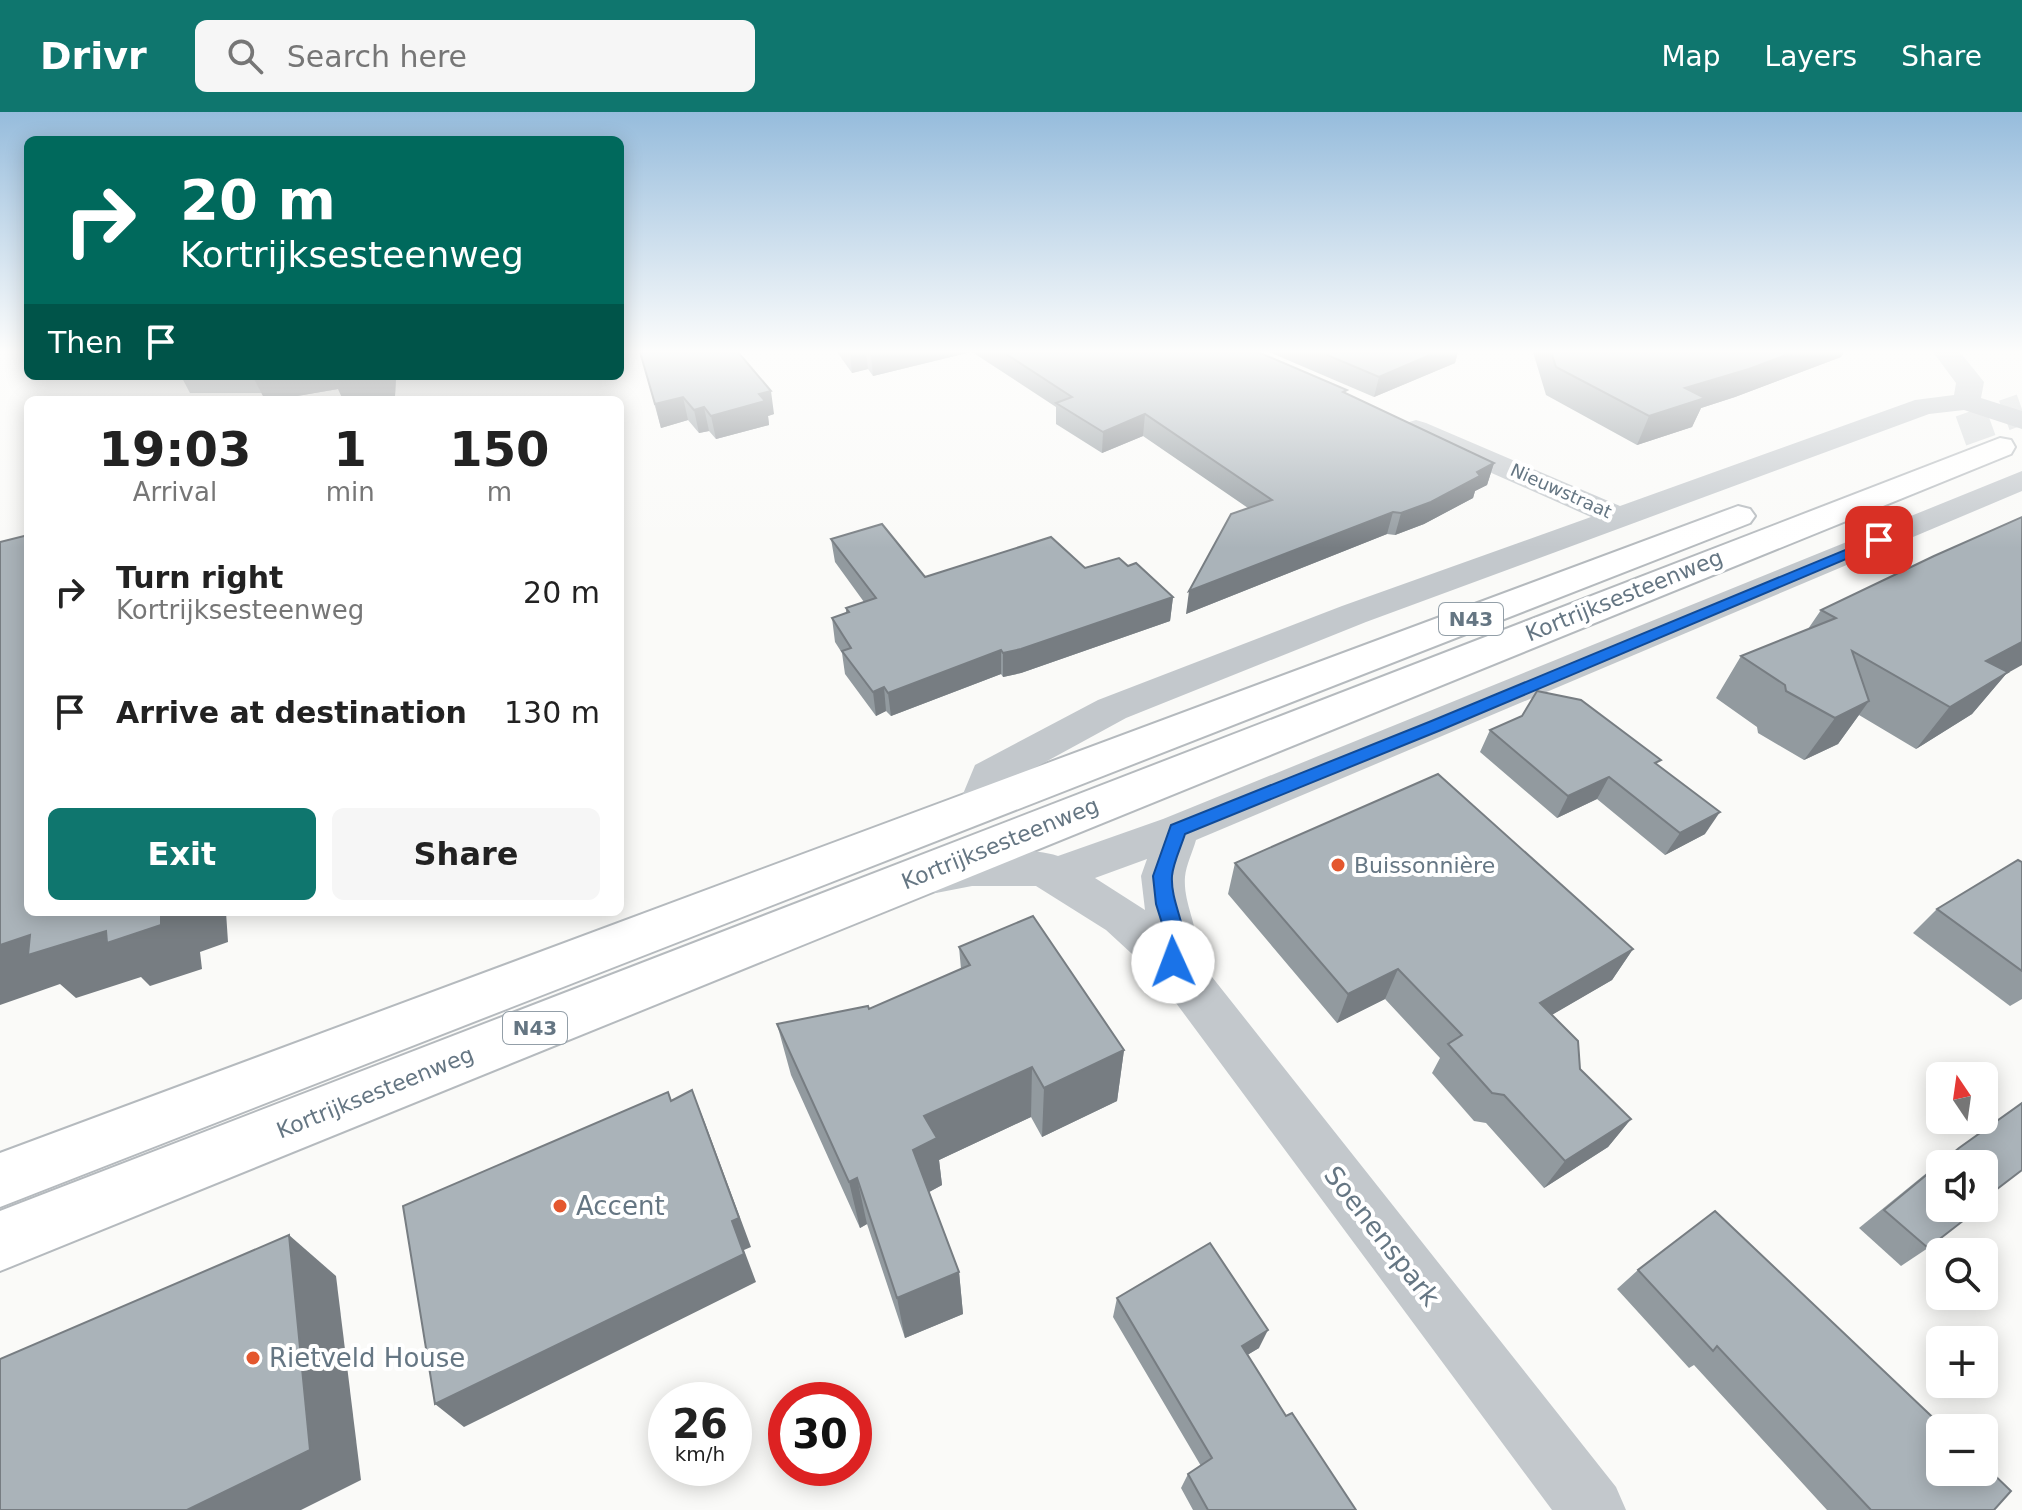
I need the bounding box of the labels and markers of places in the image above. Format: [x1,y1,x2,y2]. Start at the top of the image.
pin [1845,506,1913,574]
place label: Buissonnière [1354,853,1495,878]
marker: Buissonnière [1329,856,1347,874]
place label: Accent [576,1191,665,1221]
marker: Accent [551,1197,569,1215]
place label: Rietveld House [269,1343,465,1373]
marker: Rietveld House [244,1349,262,1367]

